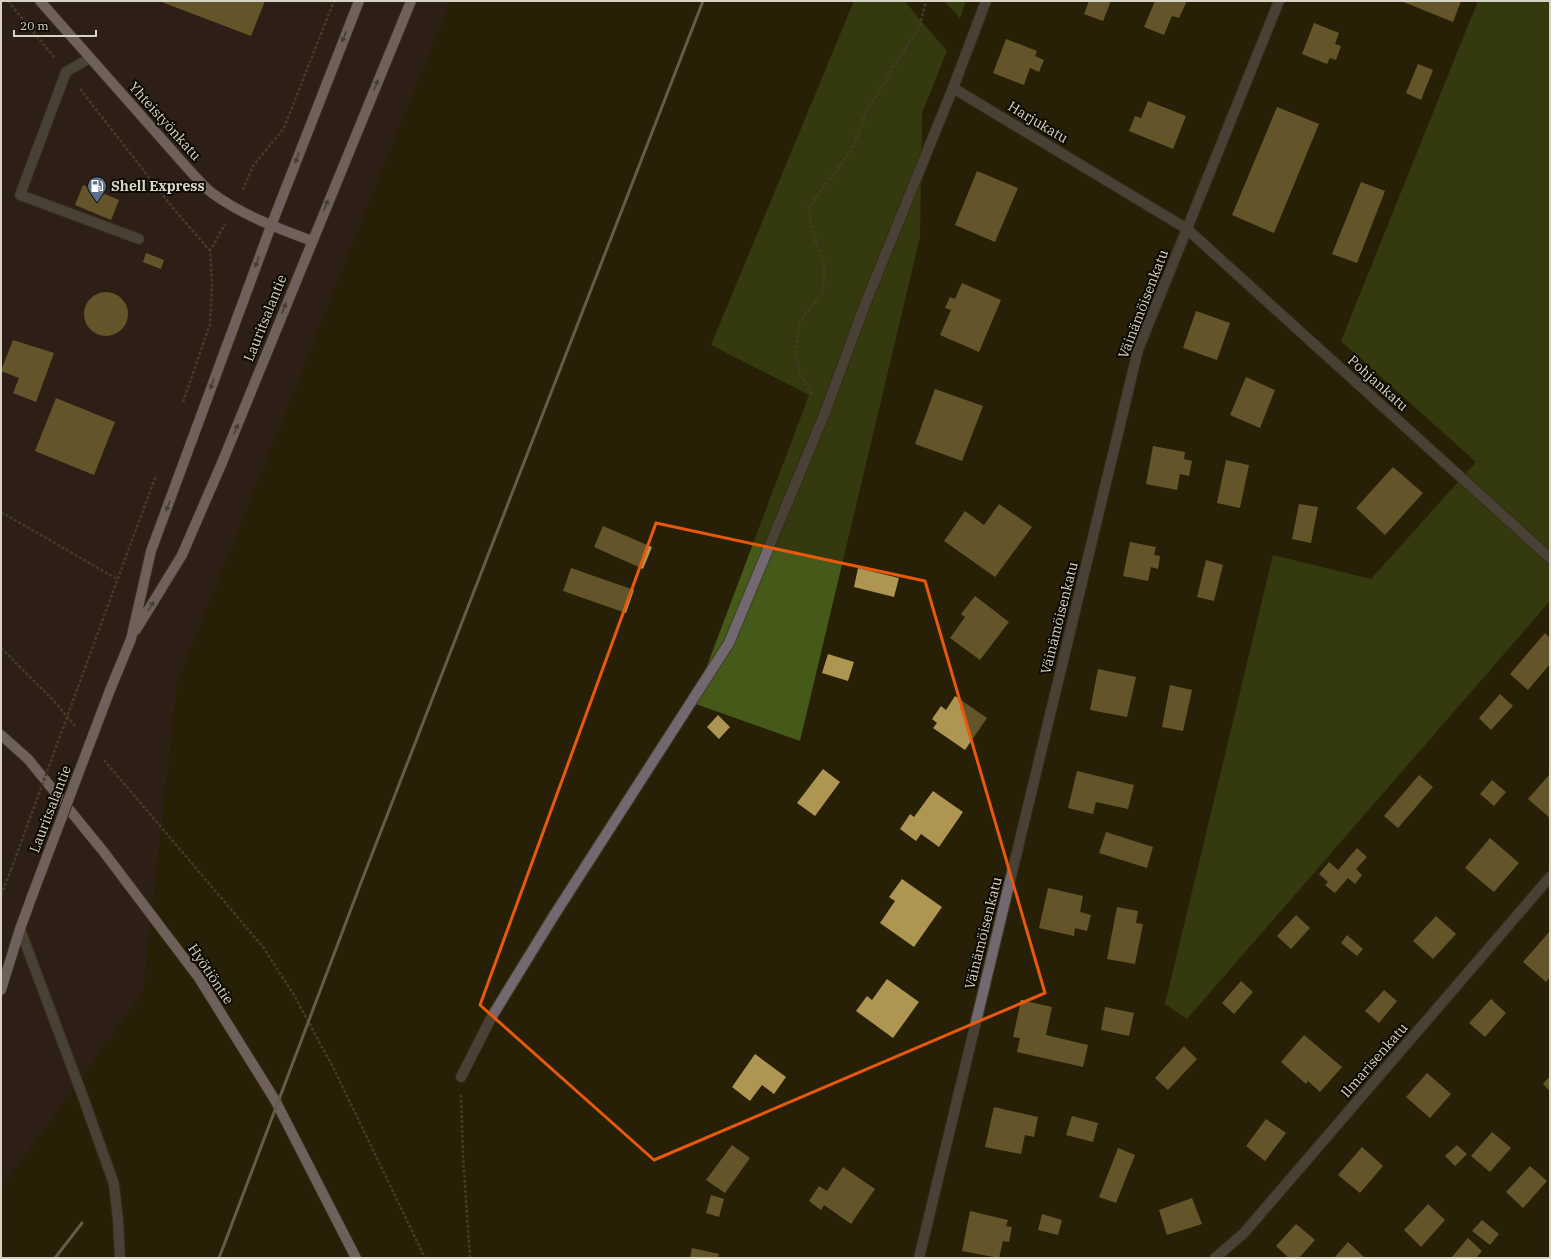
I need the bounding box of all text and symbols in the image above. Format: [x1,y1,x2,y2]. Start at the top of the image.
scale bar [14,12,96,38]
text: 20 m [20,18,49,33]
one-way arrow [341,32,347,44]
street label: Yhteistyönkatu [125,78,205,164]
one-way arrow [373,80,379,91]
street label: Harjukatu [1005,97,1072,147]
one-way arrow [294,153,300,164]
fuel station icon: Shell Express [86,175,108,203]
place label: Shell Express [111,177,205,195]
one-way arrow [324,199,330,211]
street label: Väinämöisenkatu [1114,247,1172,361]
one-way arrow [254,257,260,269]
street label: Lauritsalantie [239,272,291,364]
one-way arrow [282,302,288,314]
street label: Pohjankatu [1344,351,1412,415]
one-way arrow [209,379,215,391]
one-way arrow [233,422,239,434]
one-way arrow [164,501,170,513]
street label: Väinämöisenkatu [1036,560,1082,676]
one-way arrow [148,600,155,612]
street label: Lauritsalantie [25,763,75,855]
street label: Väinämöisenkatu [960,875,1006,991]
street label: Hyötiöntie [184,940,238,1008]
street label: Ilmarisenkatu [1337,1019,1412,1101]

